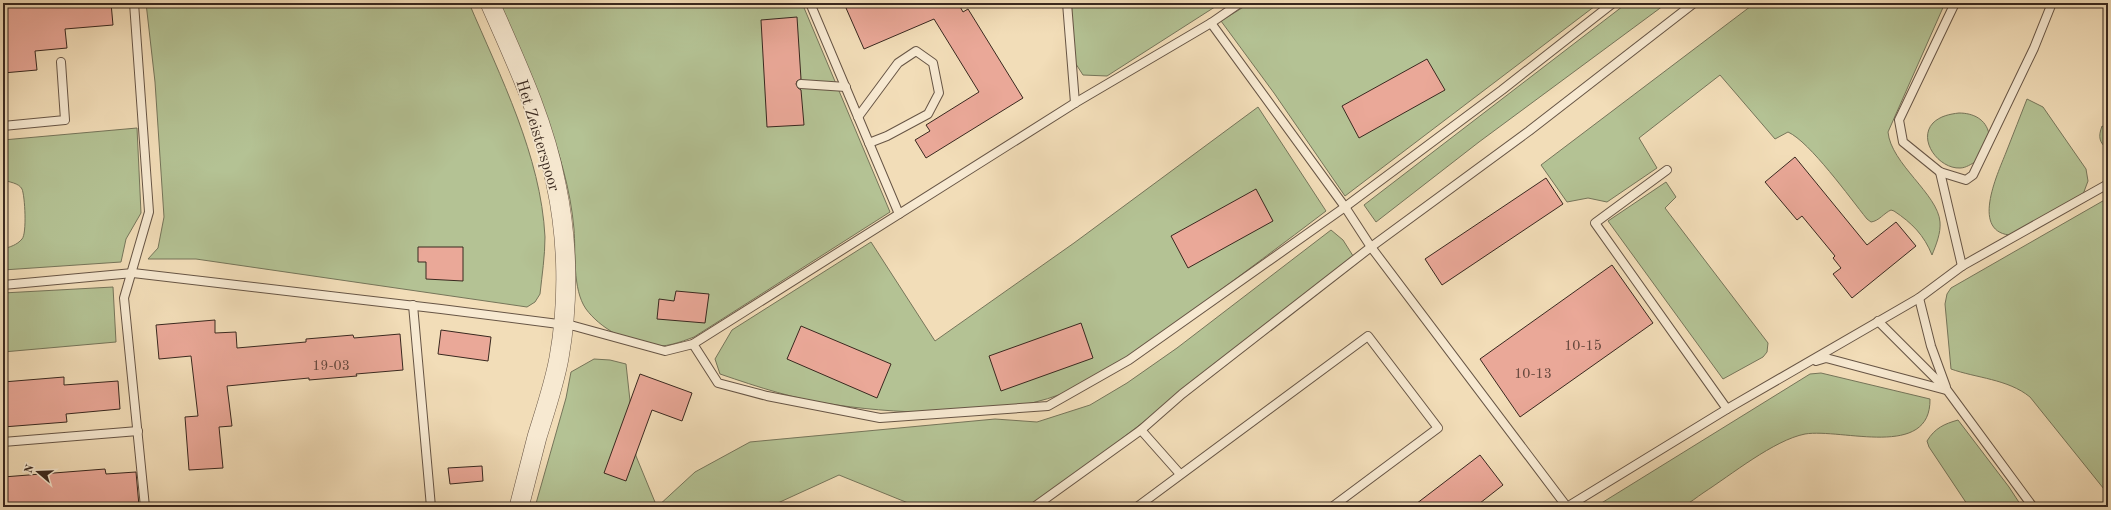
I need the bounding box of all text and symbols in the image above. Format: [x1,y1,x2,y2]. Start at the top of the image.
street label: Het Zeisterspoor [512,78,562,194]
house number: 10-15 [1564,339,1602,353]
house number: 19-03 [312,359,350,373]
house number: 10-13 [1514,367,1552,381]
north arrow [18,452,58,492]
text: N [23,463,37,475]

